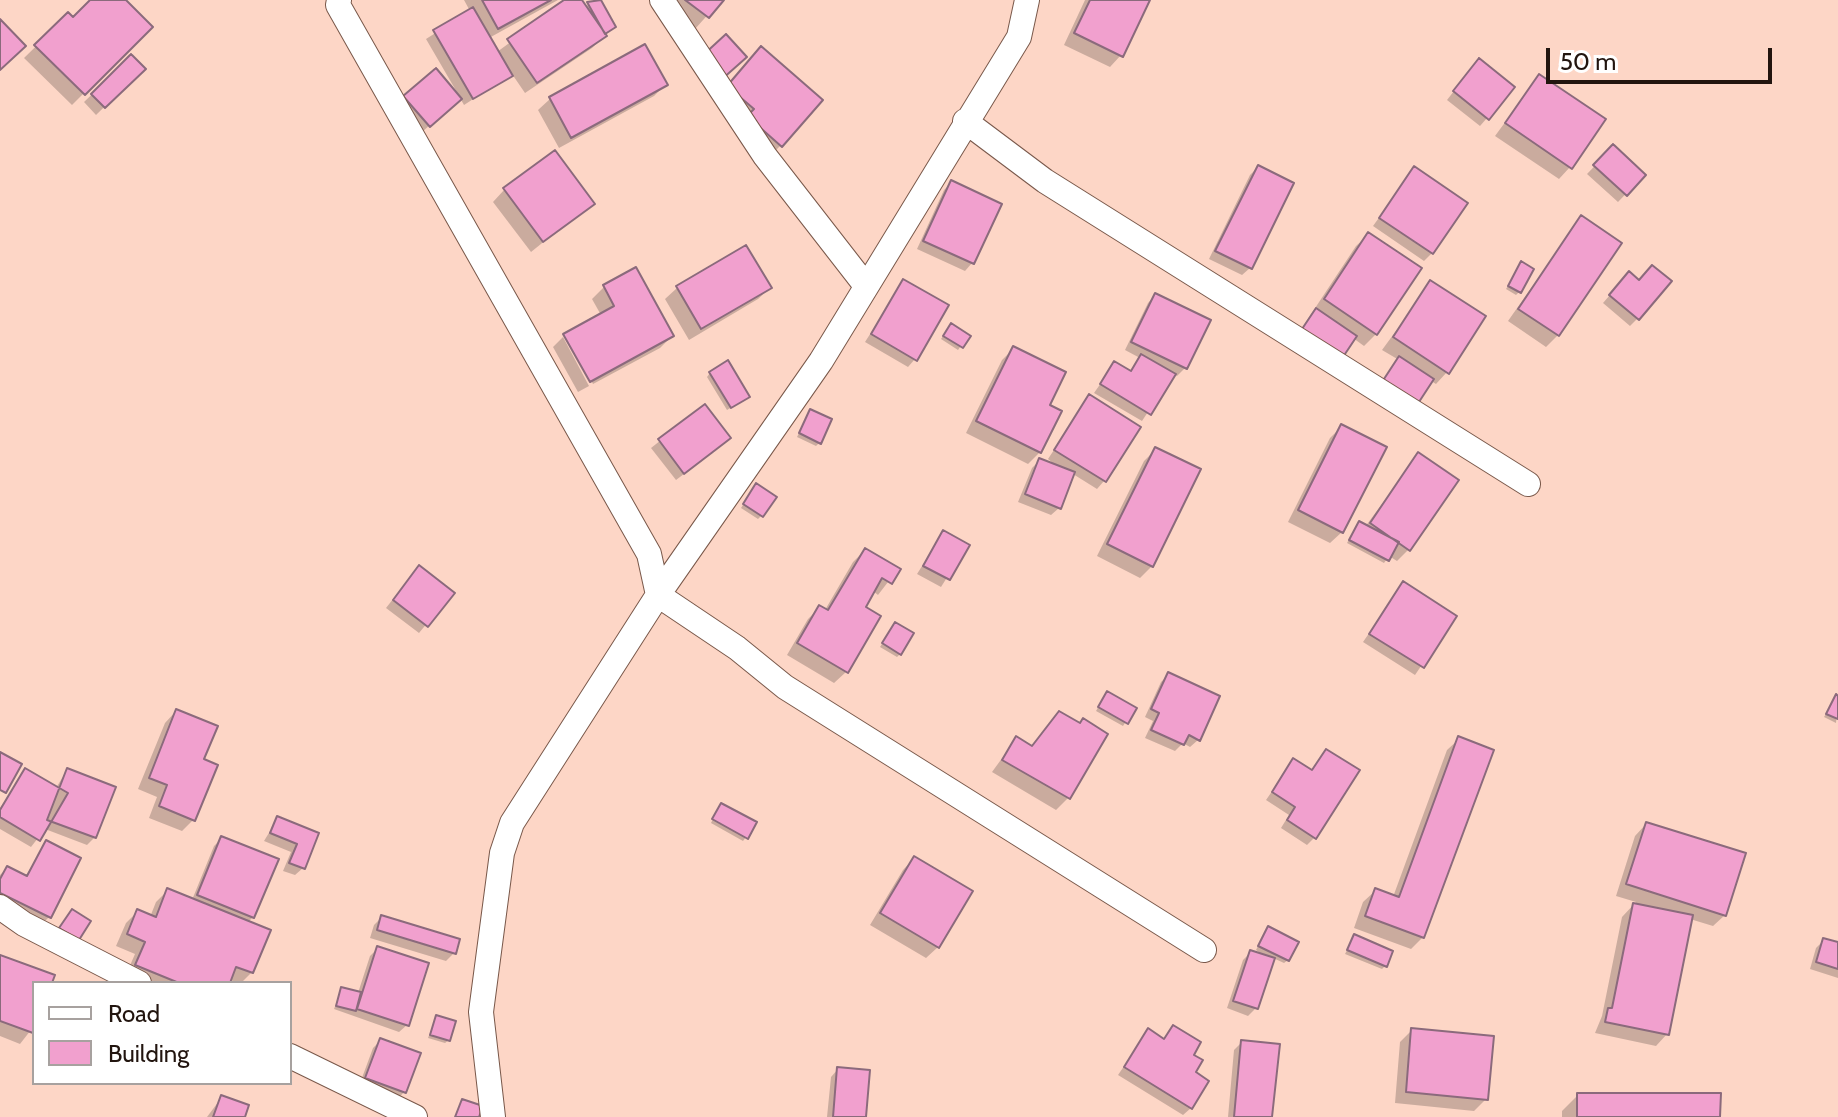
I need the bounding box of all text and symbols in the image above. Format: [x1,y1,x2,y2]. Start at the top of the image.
scale bar [1550,32,1776,82]
text: 50 m [1560,47,1616,76]
legend [32,981,292,1085]
text: Road [108,999,160,1028]
text: Building [108,1039,189,1068]

